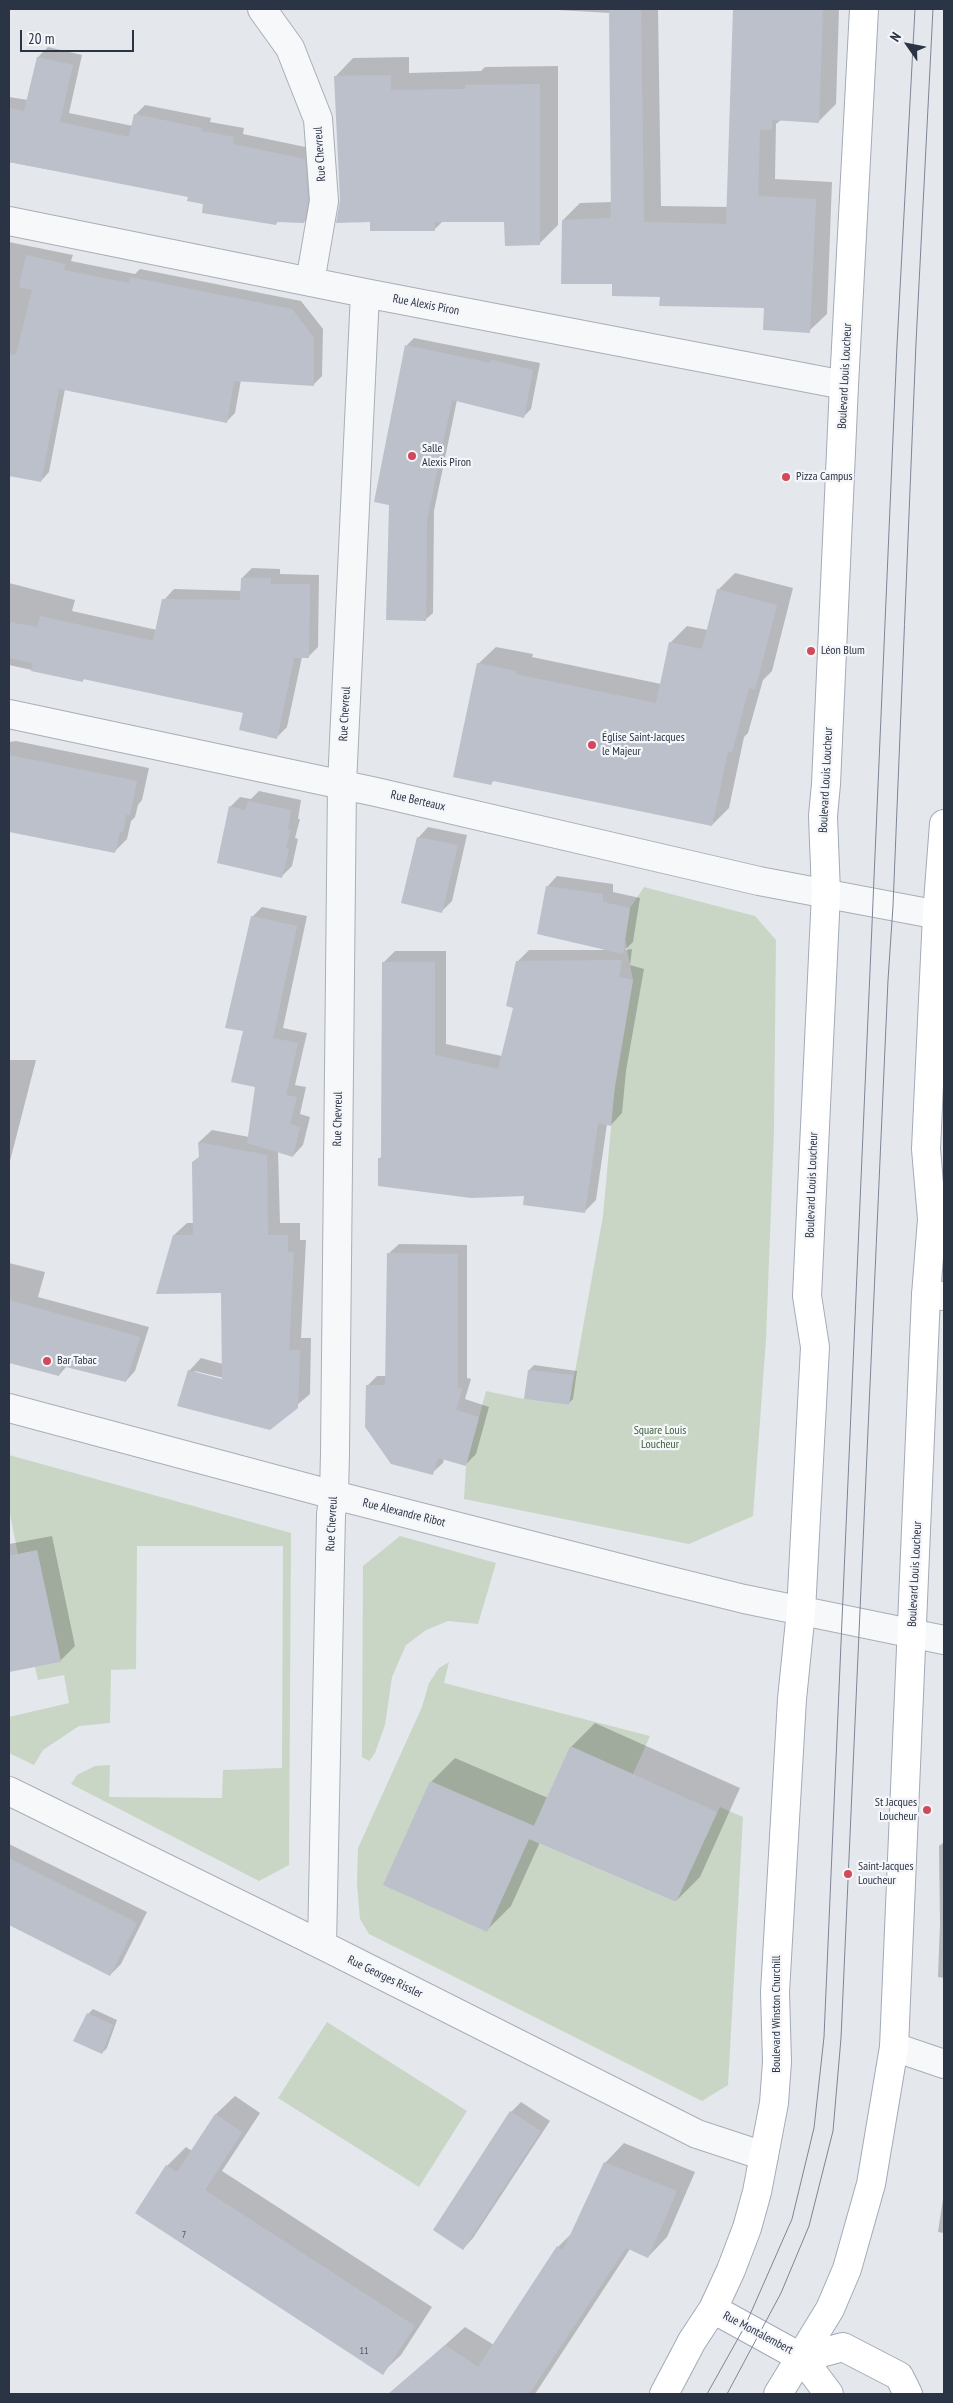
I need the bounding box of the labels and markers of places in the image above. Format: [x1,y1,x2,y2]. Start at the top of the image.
place label: Salle Alexis Piron [422,442,471,470]
marker: Salle Alexis Piron [406,450,418,462]
place label: Pizza Campus [796,470,852,484]
marker: Pizza Campus [780,471,792,483]
place label: Léon Blum [821,644,865,658]
marker: Léon Blum [805,645,817,657]
place label: Église Saint-Jacques le Majeur [602,731,685,759]
marker: Église Saint-Jacques le Majeur [586,739,598,751]
place label: Bar Tabac [57,1354,97,1368]
marker: Bar Tabac [41,1355,53,1367]
place label: St Jacques Loucheur [875,1796,917,1824]
marker: St Jacques Loucheur [921,1804,933,1816]
place label: Saint-Jacques Loucheur [858,1860,913,1888]
marker: Saint-Jacques Loucheur [842,1868,854,1880]

